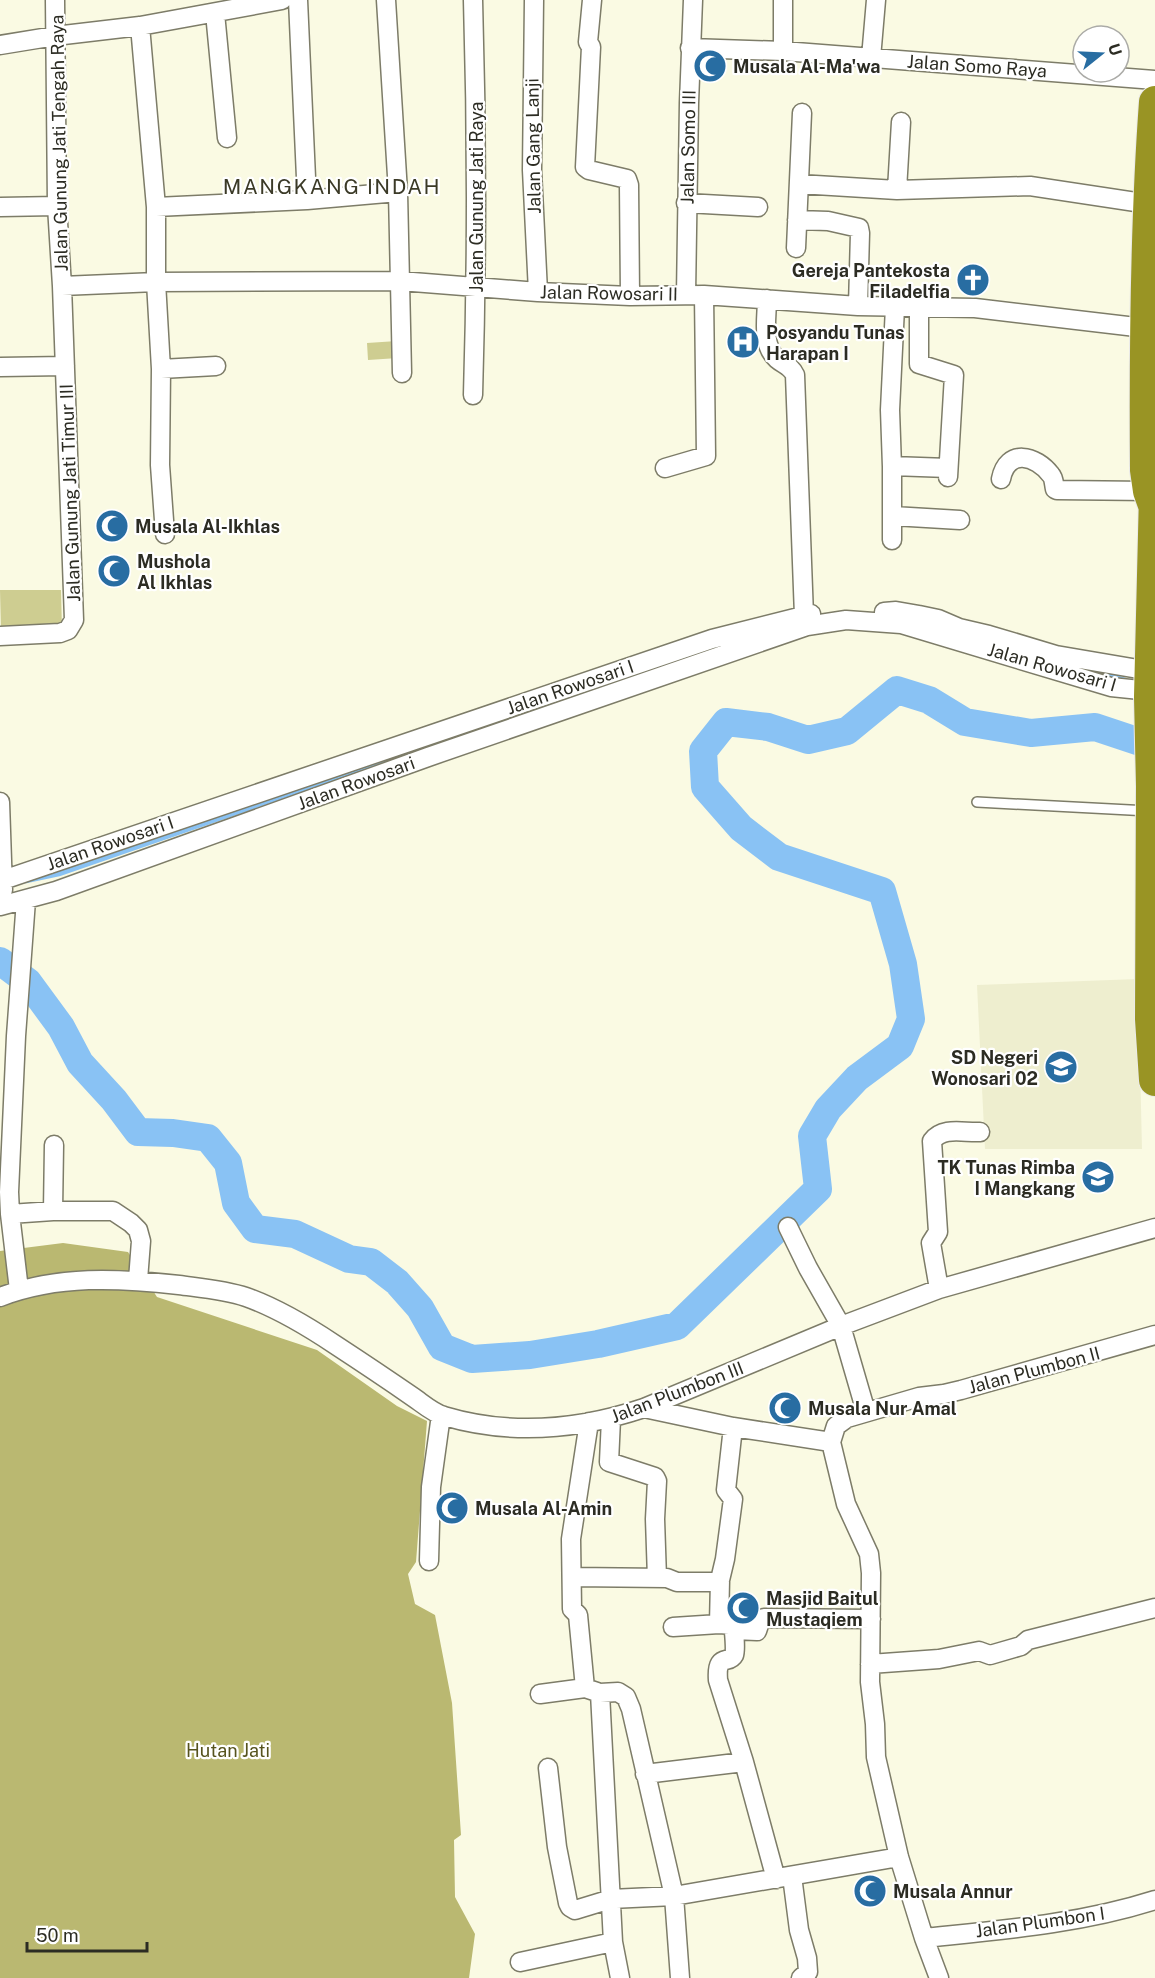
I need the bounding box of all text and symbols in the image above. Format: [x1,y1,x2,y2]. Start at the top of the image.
street label: Jalan Gunung Jati Tengah Raya [46,14,72,272]
north arrow [1071,24,1131,84]
text: U [1104,41,1126,58]
mosque icon: Musala Al-Ma'wa [692,48,728,84]
street label: Jalan Somo Raya [906,51,1048,81]
place label: Musala Al-Ma'wa [733,56,880,77]
street label: Jalan Gang Lanji [521,78,545,214]
street label: Jalan Somo III [677,90,699,204]
street label: Jalan Gunung Jati Raya [466,101,487,293]
district label: MANGKANG INDAH [223,174,441,199]
place label: Gereja Pantekosta Filadelfia [792,260,950,302]
church icon: Gereja Pantekosta Filadelfia [955,262,991,298]
street label: Jalan Rowosari II [540,281,678,305]
place label: Posyandu Tunas Harapan I [766,322,905,364]
hospital icon: Posyandu Tunas Harapan I [725,324,761,360]
street label: Jalan Gunung Jati Timur III [56,384,84,602]
mosque icon: Musala Al-Ikhlas [94,508,130,544]
place label: Musala Al-Ikhlas [135,516,280,537]
place label: Mushola Al Ikhlas [137,551,212,593]
mosque icon: Mushola Al Ikhlas [96,553,132,589]
street label: Jalan Rowosari I [985,639,1119,695]
street label: Jalan Rowosari I [504,655,636,719]
street label: Jalan Rowosari [294,752,418,814]
street label: Jalan Rowosari I [44,811,176,875]
place label: SD Negeri Wonosari 02 [931,1047,1038,1089]
school or university icon: SD Negeri Wonosari 02 [1043,1049,1079,1085]
place label: TK Tunas Rimba I Mangkang [938,1157,1075,1199]
school or university icon: TK Tunas Rimba I Mangkang [1080,1159,1116,1195]
street label: Jalan Plumbon II [966,1342,1102,1398]
street label: Jalan Plumbon III [608,1357,746,1427]
mosque icon: Musala Nur Amal [767,1390,803,1426]
place label: Musala Nur Amal [808,1398,957,1419]
mosque icon: Musala Al-Amin [434,1490,470,1526]
place label: Musala Al-Amin [475,1498,612,1519]
place label: Masjid Baitul Mustaqiem [766,1588,879,1630]
mosque icon: Masjid Baitul Mustaqiem [725,1590,761,1626]
park label: Hutan Jati [186,1740,270,1761]
mosque icon: Musala Annur [852,1873,888,1909]
place label: Musala Annur [893,1881,1013,1902]
street label: Jalan Plumbon I [974,1903,1106,1941]
scale bar [27,1915,147,1953]
text: 50 m [36,1925,79,1946]

